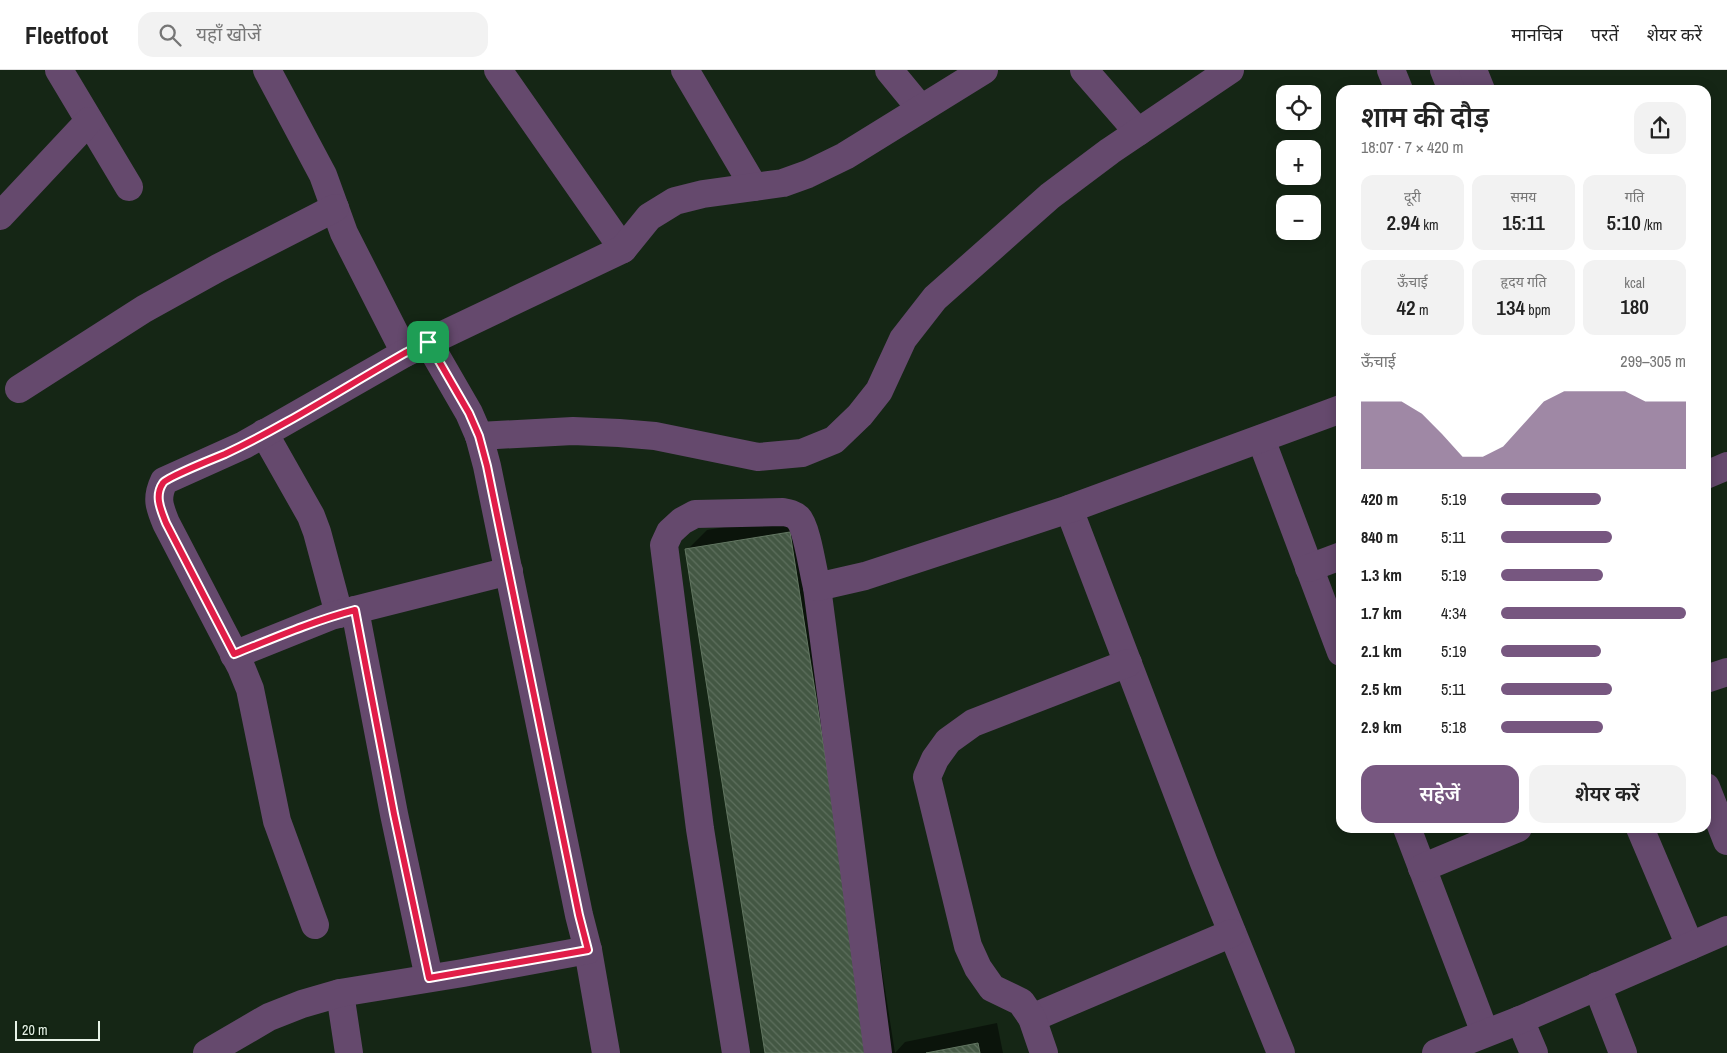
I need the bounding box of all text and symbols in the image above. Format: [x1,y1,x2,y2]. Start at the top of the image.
search box [138,12,488,57]
text: Fleetfoot [25,19,108,51]
icon: search [156,21,184,49]
text: यहाँ खोजें [196,21,261,47]
text: मानचित्र [1511,22,1563,47]
text: परतें [1591,22,1619,47]
text: शेयर करें [1647,22,1702,47]
map controls [1276,85,1321,240]
button: locate [1276,85,1321,130]
text: शाम की दौड़ [1361,98,1489,136]
button: share [1634,102,1686,154]
text: 18:07 · 7 × 420 m [1361,136,1464,158]
button: + [1276,140,1321,185]
text: दूरी [1404,188,1421,206]
text: समय [1511,188,1536,206]
text: गति [1625,188,1644,206]
button: − [1276,195,1321,240]
text: 2.94 [1386,208,1420,237]
text: 15:11 [1502,208,1545,237]
text: 5:10 [1607,208,1641,237]
text: km [1420,216,1439,234]
text: /km [1641,216,1662,234]
text: ऊँचाई [1397,273,1428,291]
text: हृदय गति [1501,273,1546,291]
text: kcal [1624,274,1645,292]
text: 180 [1620,292,1649,321]
text: 42 [1397,293,1416,322]
text: 134 [1496,293,1525,322]
text: m [1416,301,1428,319]
text: bpm [1525,301,1551,319]
pin [407,321,449,363]
icon: arrive [414,328,442,356]
text: ऊँचाई [1361,350,1396,372]
text: 299–305 m [1620,350,1686,372]
text: 420 m [1361,488,1398,510]
text: 5:19 [1441,488,1467,510]
text: 840 m [1361,526,1398,548]
text: 5:11 [1441,526,1466,548]
text: 1.3 km [1361,564,1402,586]
text: 5:19 [1441,564,1467,586]
text: 1.7 km [1361,602,1402,624]
text: 4:34 [1441,602,1467,624]
text: 2.1 km [1361,640,1402,662]
text: 5:19 [1441,640,1467,662]
text: 2.5 km [1361,678,1402,700]
text: 5:11 [1441,678,1466,700]
text: 2.9 km [1361,716,1402,738]
text: 5:18 [1441,716,1467,738]
button: सहेजें [1361,765,1519,823]
button: शेयर करें [1529,765,1686,823]
scale bar [15,1018,100,1041]
text: 20 m [22,1021,48,1039]

